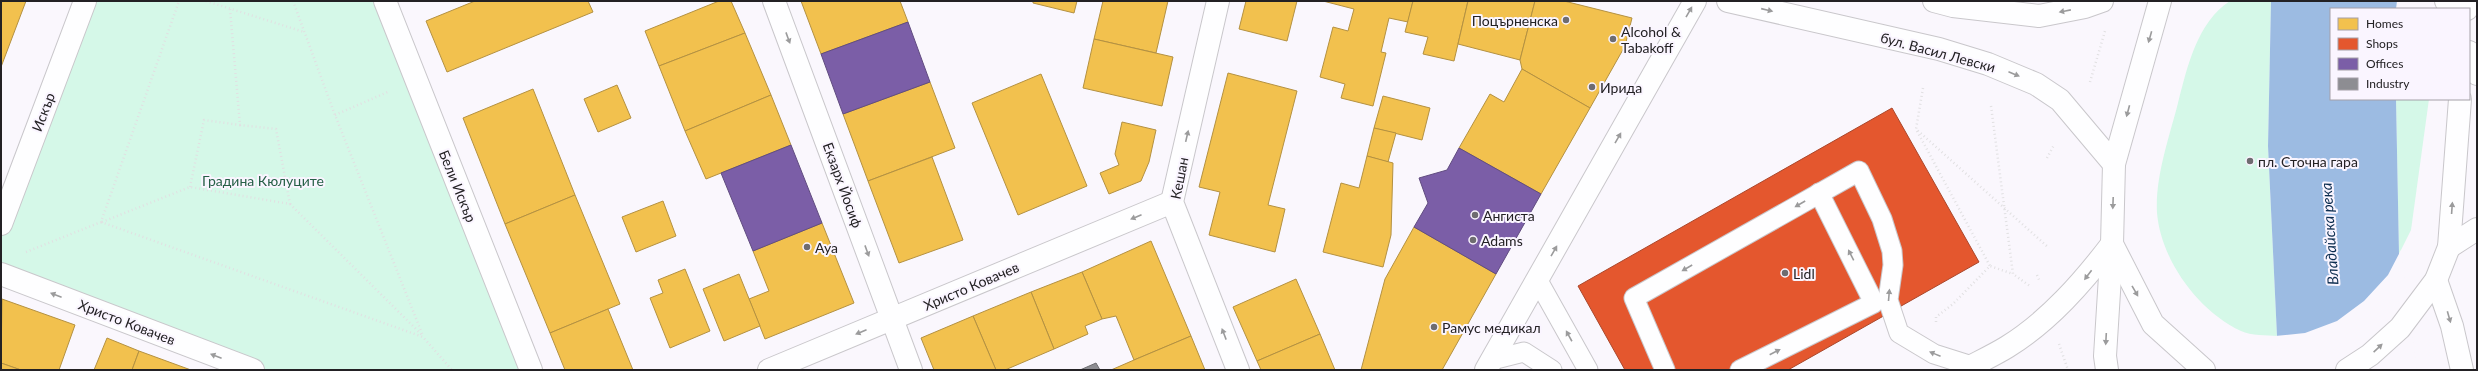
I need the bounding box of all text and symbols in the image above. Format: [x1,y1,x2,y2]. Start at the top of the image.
one-way arrow [1685,6,1692,18]
one-way arrow [1760,7,1773,13]
one-way arrow [2059,8,2071,14]
legend [2330,8,2470,100]
place label: Поцърненска [1472,12,1558,29]
marker: Поцърненска [1561,15,1571,25]
text: Homes [2366,16,2403,31]
place label: Alcohol & Tabakoff [1621,23,1681,56]
street label: бул. Васил Левски [1879,28,1997,76]
one-way arrow [785,32,791,44]
one-way arrow [2147,32,2153,44]
marker: Alcohol & Tabakoff [1608,34,1618,44]
text: Shops [2366,36,2398,51]
text: Offices [2366,56,2403,71]
one-way arrow [2008,72,2020,78]
text: Industry [2366,76,2410,91]
place label: Ирида [1600,79,1642,96]
marker: Ирида [1587,82,1597,92]
street label: Искър [28,90,58,134]
one-way arrow [2125,105,2131,117]
one-way arrow [1185,130,1191,143]
one-way arrow [1614,132,1621,143]
street label: Екзарх Йосиф [820,140,866,230]
street label: Бели Искър [436,147,480,225]
place label: пл. Сточна гара [2258,153,2358,170]
street label: Кешан [1167,155,1191,201]
marker: пл. Сточна гара [2245,156,2255,166]
park label: Градина Кюлуците [202,172,324,189]
water label: Владайска река [2316,182,2342,286]
one-way arrow [2110,197,2116,210]
one-way arrow [1794,200,1806,207]
one-way arrow [2448,202,2455,214]
place label: Ангиста [1483,207,1535,224]
marker: Ангиста [1470,210,1480,220]
one-way arrow [1131,214,1142,220]
place label: Adams [1481,232,1523,249]
marker: Adams [1468,235,1478,245]
place label: Aya [815,239,838,256]
marker: Aya [802,242,812,252]
one-way arrow [1550,245,1557,256]
one-way arrow [864,246,870,258]
one-way arrow [1847,250,1854,261]
street label: Христо Ковачев [921,258,1021,314]
one-way arrow [1681,264,1693,271]
place label: Lidl [1793,265,1815,282]
marker: Lidl [1780,268,1790,278]
one-way arrow [2084,269,2092,280]
one-way arrow [2132,285,2139,297]
one-way arrow [1886,289,1893,301]
one-way arrow [49,291,61,297]
street label: Христо Ковачев [76,296,178,348]
one-way arrow [2446,311,2452,323]
place label: Рамус медикал [1442,319,1541,336]
marker: Рамус медикал [1429,322,1439,332]
one-way arrow [1220,327,1226,339]
one-way arrow [855,329,867,335]
one-way arrow [1565,330,1572,342]
one-way arrow [2103,333,2110,345]
one-way arrow [2373,343,2384,352]
one-way arrow [1770,349,1781,356]
one-way arrow [1929,351,1941,358]
one-way arrow [210,353,222,359]

